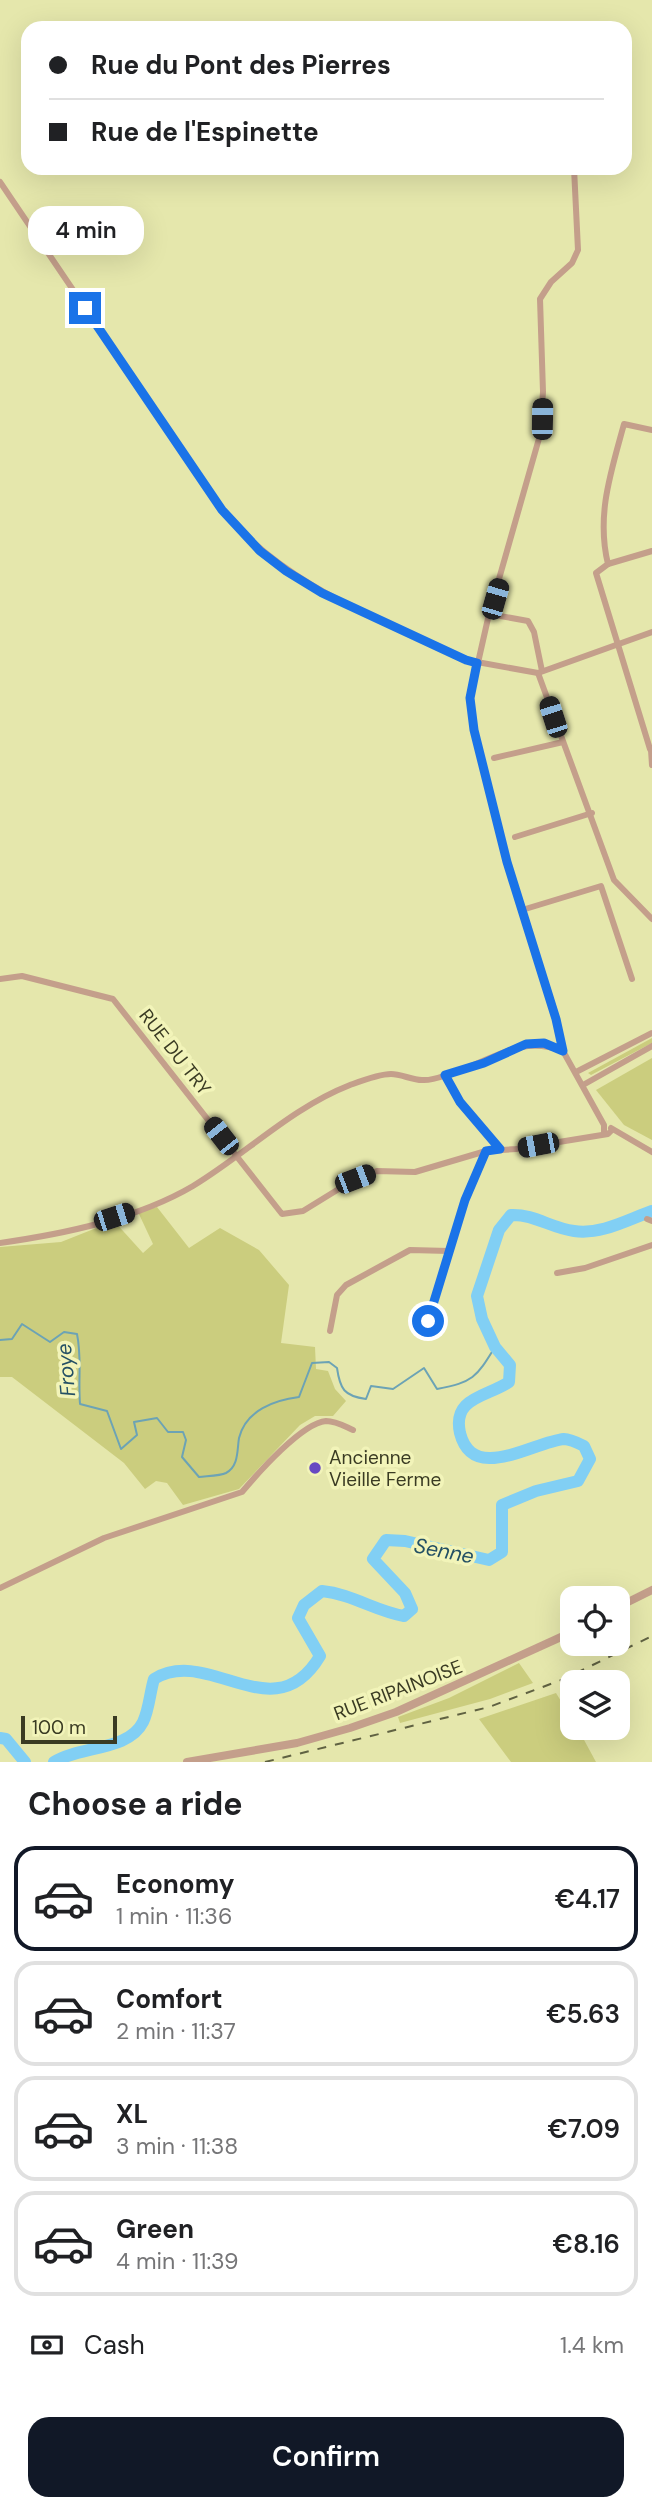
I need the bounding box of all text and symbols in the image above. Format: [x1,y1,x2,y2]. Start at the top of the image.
text: Rue du Pont des Pierres [91,48,391,82]
text: Rue de l'Espinette [91,115,319,149]
callout: 4 min [27,206,143,256]
text: 4 min [55,215,117,245]
route end [69,292,101,324]
car [532,398,553,440]
car [480,576,511,622]
car [537,694,570,740]
street label: RUE DU TRY [134,1004,216,1100]
car [200,1113,243,1159]
car [516,1131,561,1159]
car [332,1162,379,1196]
car [91,1201,138,1233]
route start [412,1305,444,1337]
water label: Froye [50,1342,82,1398]
place label: Ancienne Vieille Ferme [329,1445,441,1492]
marker: Ancienne Vieille Ferme [307,1460,323,1476]
water label: Senne [412,1532,476,1570]
map controls [560,1586,630,1740]
button: locate [560,1586,630,1656]
street label: RUE RIPAINOISE [330,1654,466,1726]
button: layers [560,1670,630,1740]
scale bar [21,1713,117,1745]
text: 100 m [32,1715,86,1740]
text: Choose a ride [28,1783,243,1825]
icon: car [32,1867,95,1930]
text: Economy [116,1867,234,1901]
text: €4.17 [555,1882,620,1916]
text: 1 min · 11:36 [116,1901,232,1931]
icon: car [32,1982,95,2045]
text: Comfort [116,1982,222,2016]
text: €5.63 [546,1997,620,2031]
text: 2 min · 11:37 [116,2016,236,2046]
icon: car [32,2097,95,2160]
text: XL [116,2097,148,2131]
text: €7.09 [548,2112,620,2146]
text: 3 min · 11:38 [116,2131,238,2161]
icon: car [32,2212,95,2275]
text: Green [116,2212,194,2246]
text: €8.16 [553,2227,620,2261]
text: 4 min · 11:39 [116,2246,238,2276]
icon: cash [28,2326,66,2364]
text: Cash [84,2328,145,2362]
text: 1.4 km [560,2330,624,2360]
button: Confirm [28,2417,624,2497]

